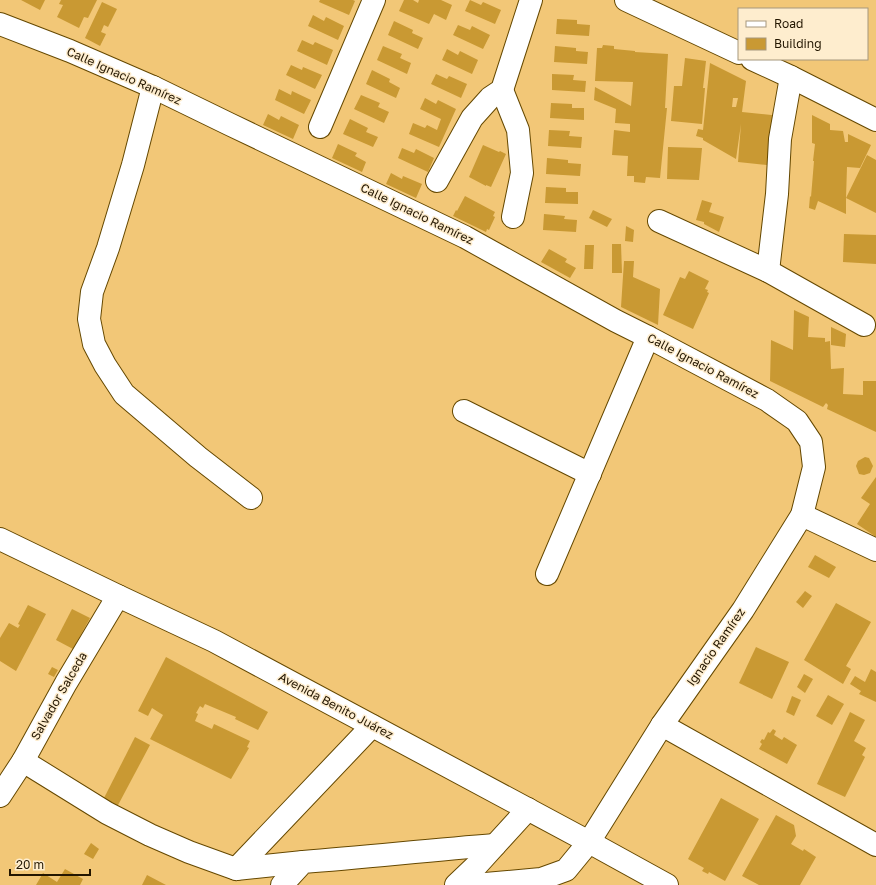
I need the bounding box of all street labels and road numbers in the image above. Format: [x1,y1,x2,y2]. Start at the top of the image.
street label: Calle Ignacio Ramírez [64,43,184,108]
street label: Calle Ignacio Ramírez [358,180,476,247]
street label: Calle Ignacio Ramírez [645,330,762,401]
street label: Ignacio Ramírez [683,605,748,689]
street label: Salvador Salceda [27,649,90,743]
street label: Avenida Benito Juárez [276,669,396,742]

